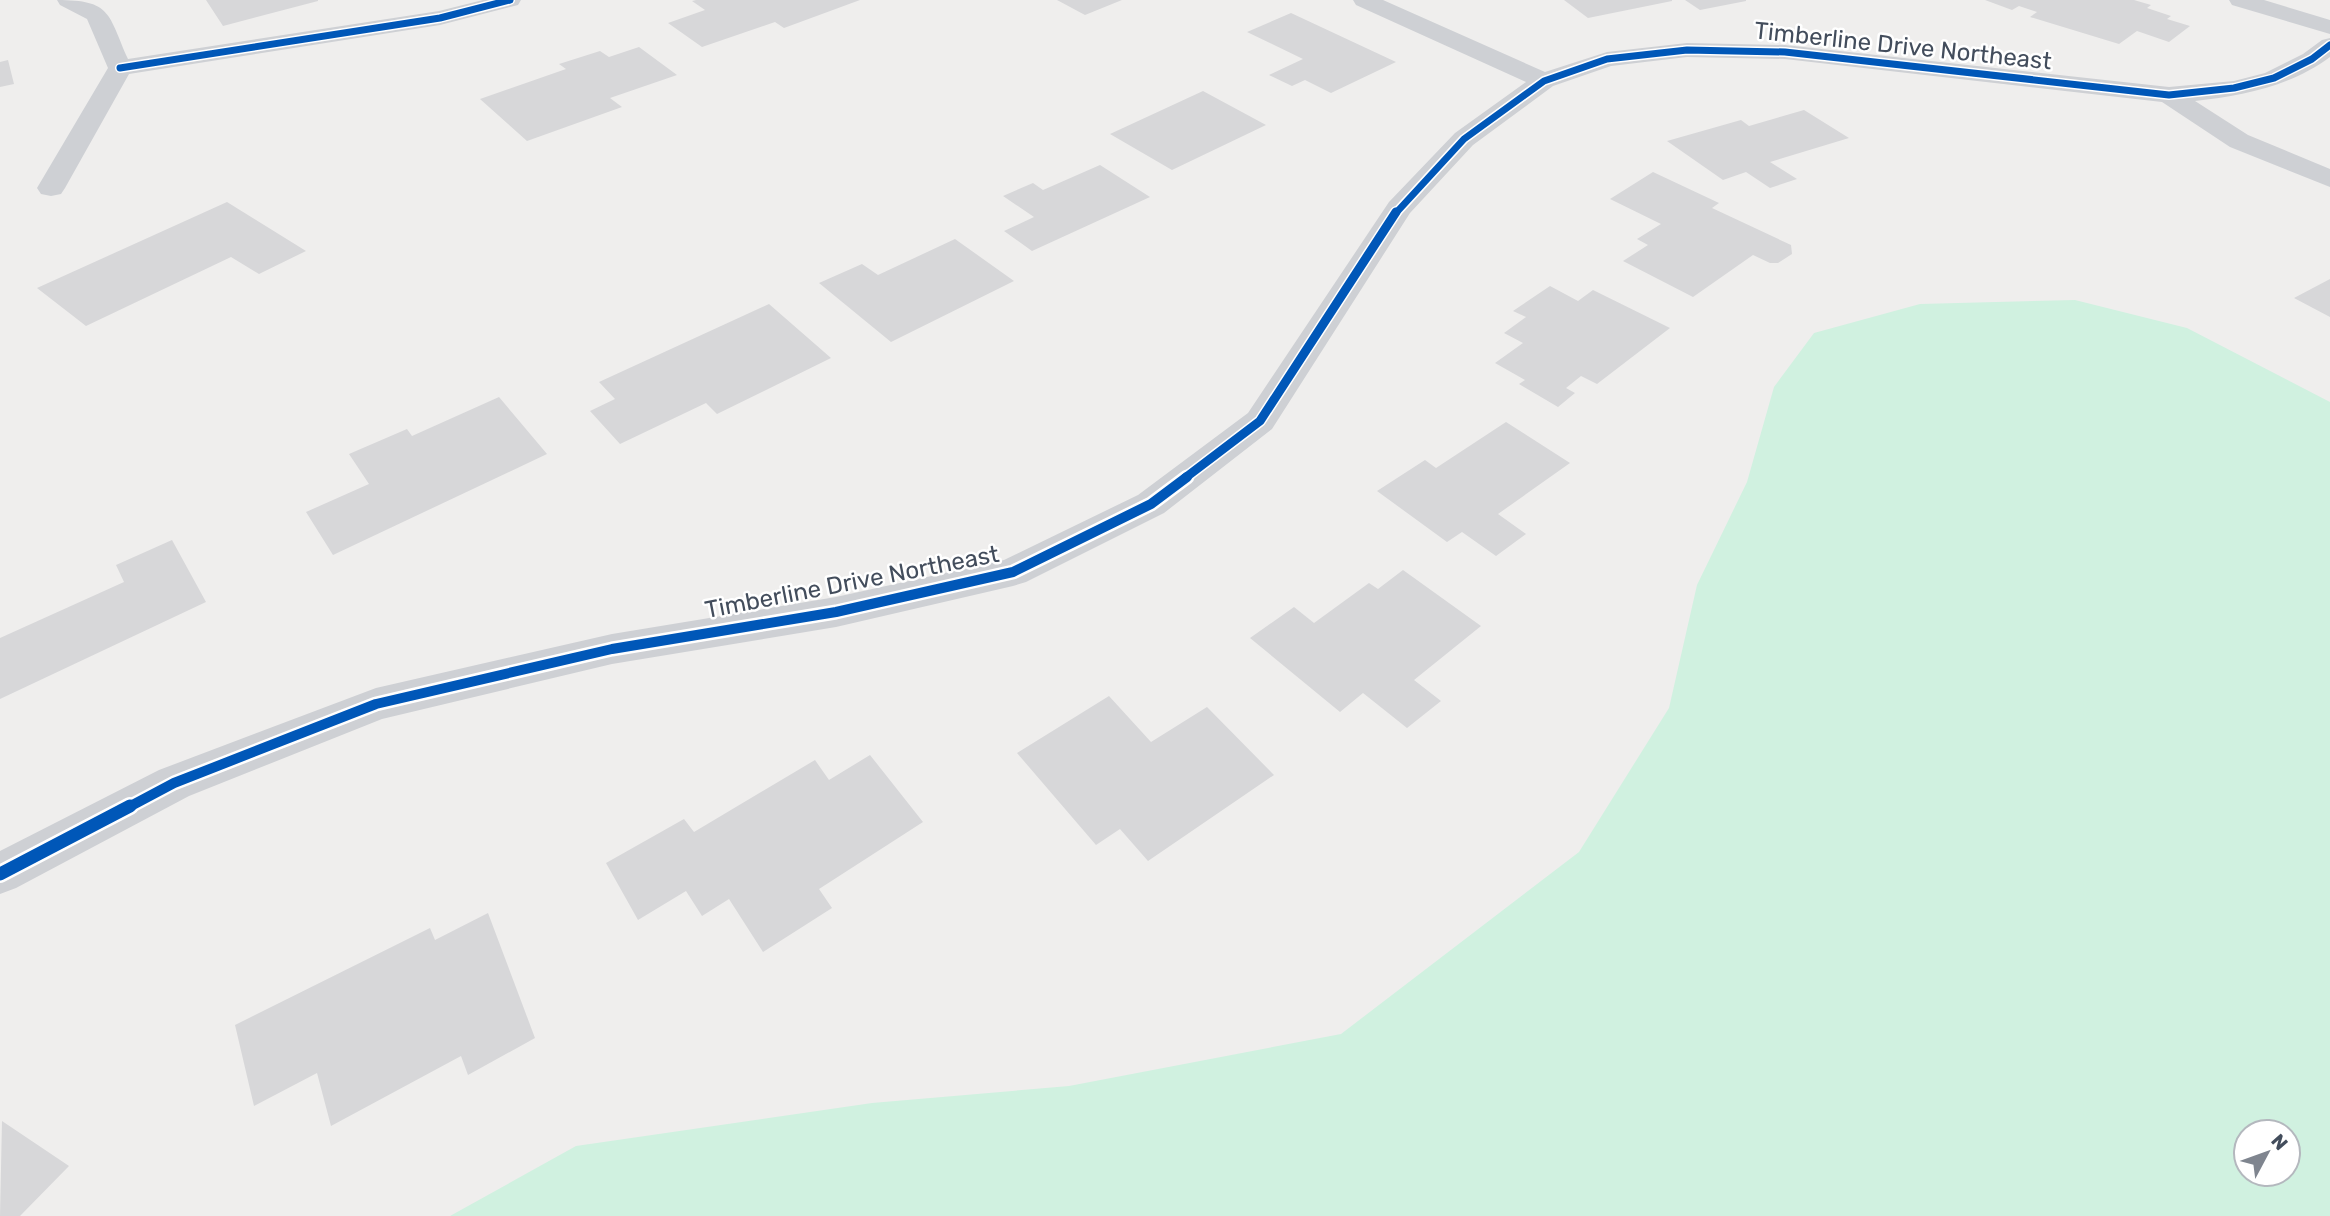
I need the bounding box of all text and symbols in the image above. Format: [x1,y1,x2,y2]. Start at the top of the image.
street label: Timberline Drive Northeast [1753,16,2053,76]
street label: Timberline Drive Northeast [703,540,1001,624]
north arrow [2232,1118,2302,1188]
text: N [2266,1129,2293,1155]

